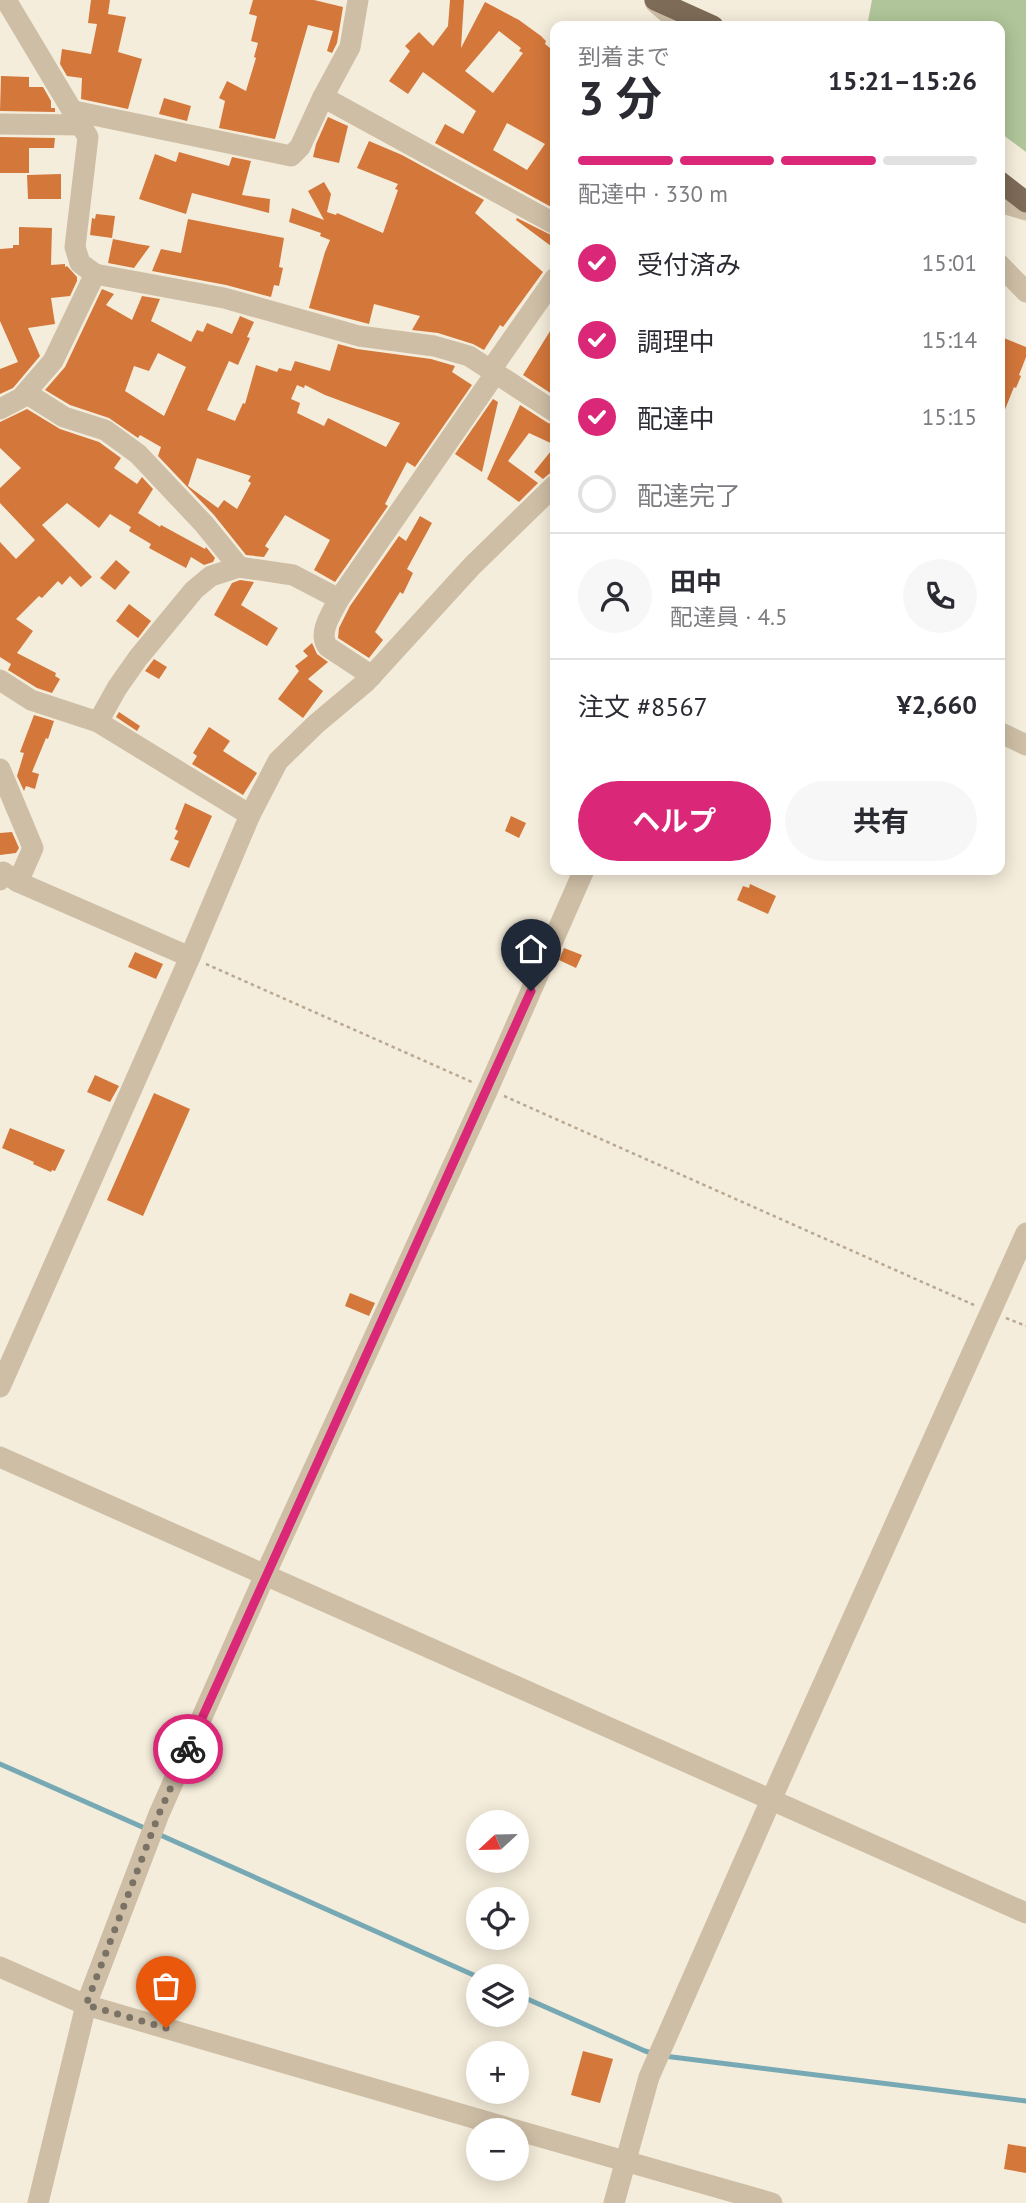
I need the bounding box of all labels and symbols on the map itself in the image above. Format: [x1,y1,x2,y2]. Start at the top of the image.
pin [501,919,561,991]
courier [153,1714,223,1784]
north arrow [466,1810,528,1872]
pin [136,1956,196,2028]

